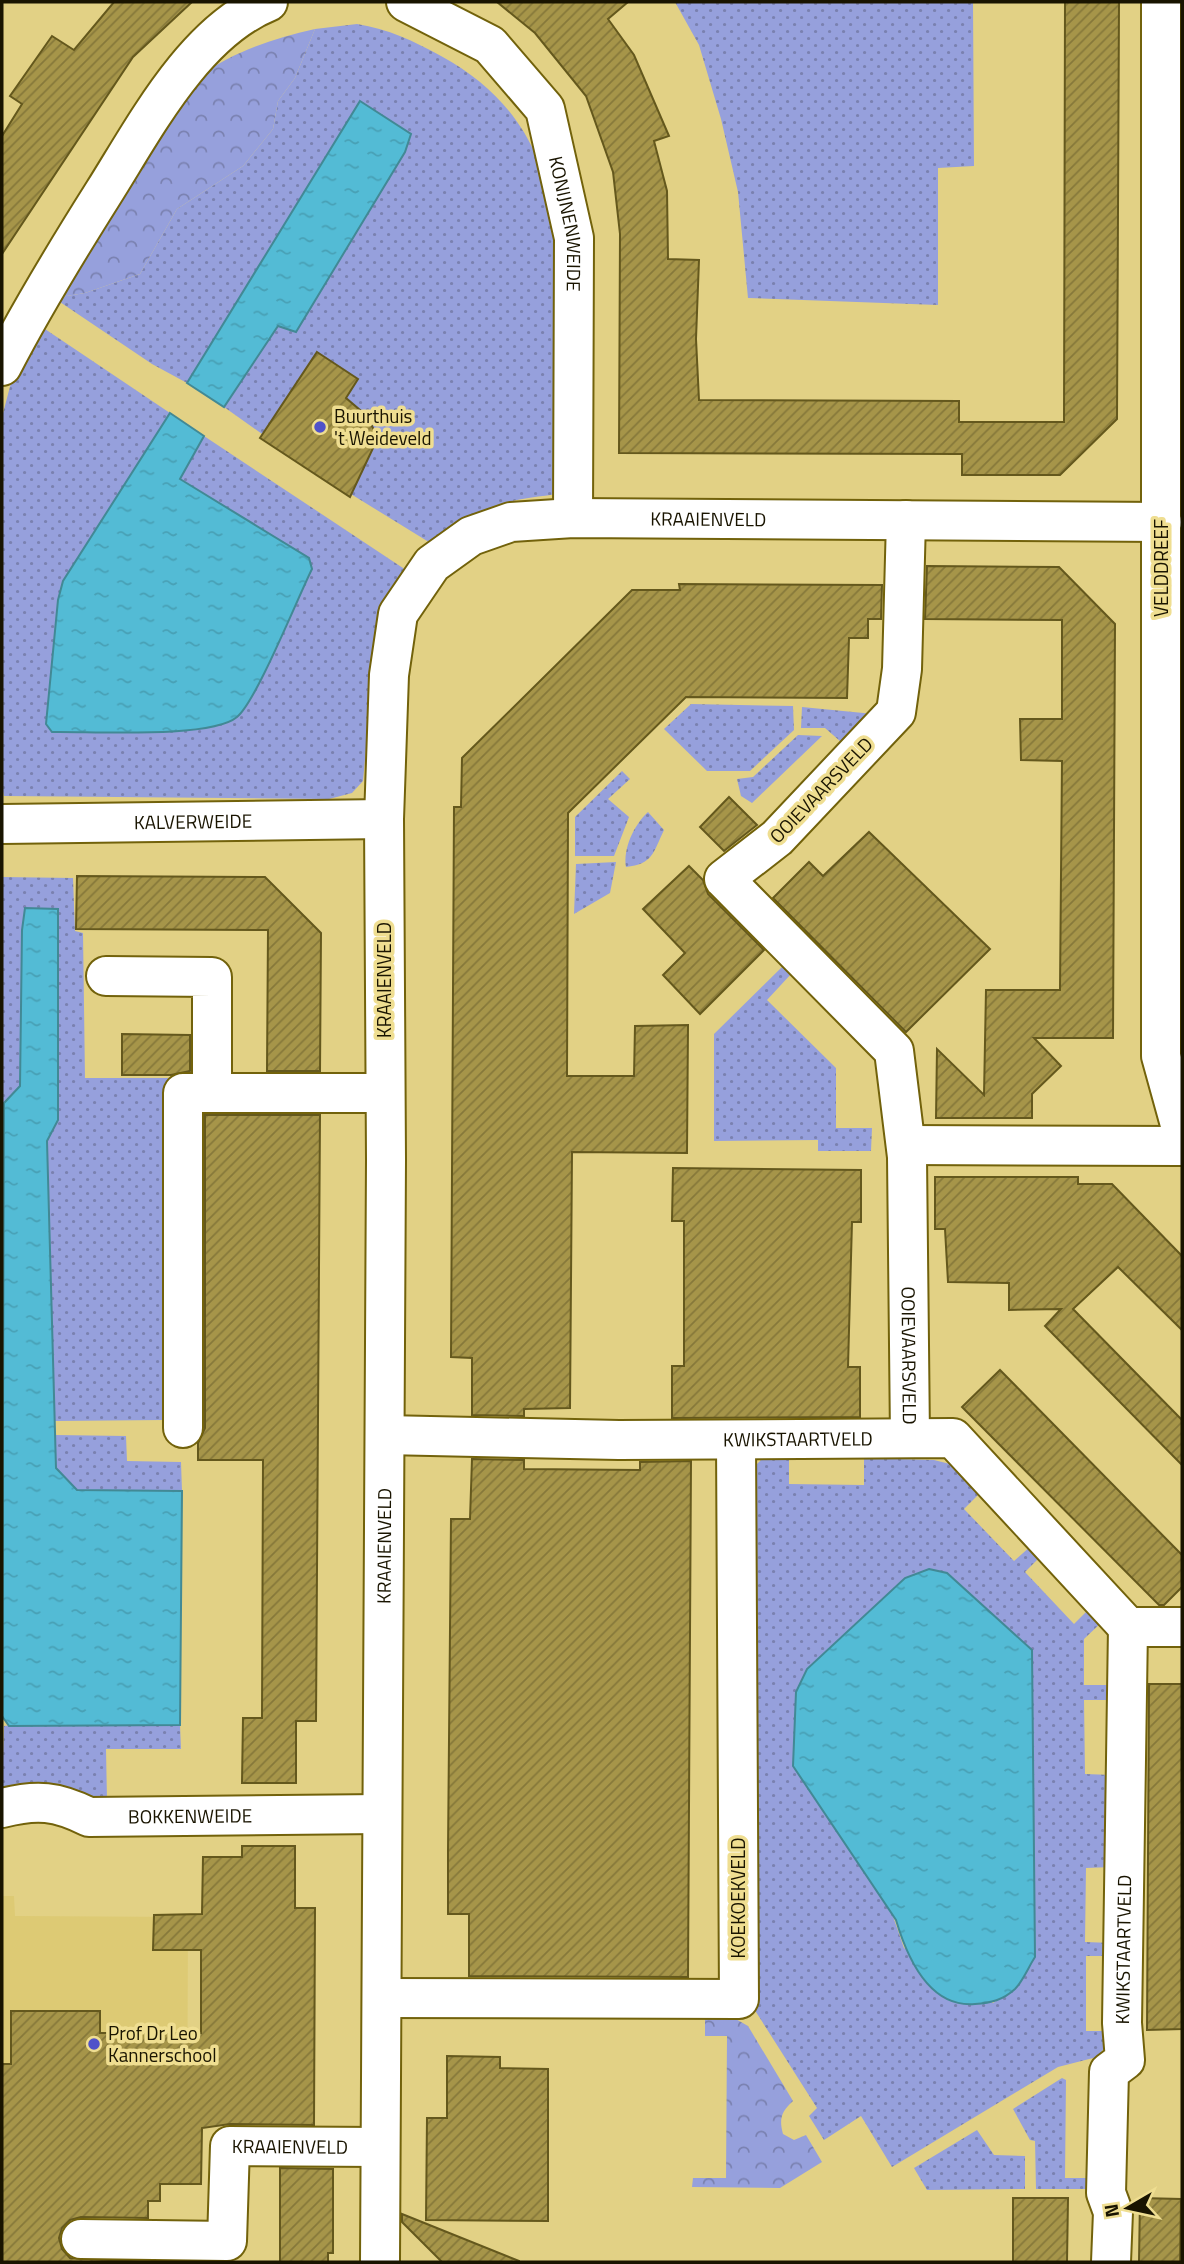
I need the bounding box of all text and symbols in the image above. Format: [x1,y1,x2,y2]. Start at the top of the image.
street label: KONIJNENWEIDE [542,153,589,292]
place label: Buurthuis 't Weideveld [334,401,432,452]
marker: Buurthuis 't Weideveld [312,419,328,435]
street label: KRAAIENVELD [650,504,766,533]
street label: VELDDREEF [1146,519,1175,617]
street label: OOIEVAARSVELD [762,730,879,849]
street label: KALVERWEIDE [134,806,252,836]
street label: KRAAIENVELD [369,922,398,1038]
street label: OOIEVAARSVELD [894,1286,925,1425]
street label: KWIKSTAARTVELD [723,1423,873,1453]
street label: KRAAIENVELD [369,1488,398,1604]
street label: BOKKENWEIDE [128,1800,252,1831]
street label: KOEKOEKVELD [723,1838,752,1958]
street label: KWIKSTAARTVELD [1107,1874,1138,2025]
place label: Prof Dr Leo Kannerschool [108,2018,217,2069]
marker: Prof Dr Leo Kannerschool [86,2036,102,2052]
street label: KRAAIENVELD [232,2131,348,2161]
north arrow [1093,2173,1163,2243]
text: N [1095,2202,1126,2220]

